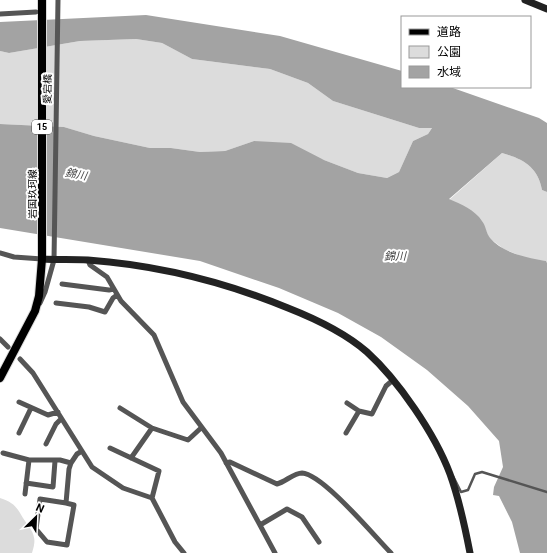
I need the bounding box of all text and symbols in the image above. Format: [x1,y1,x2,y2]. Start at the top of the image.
legend [401,16,531,88]
text: 道路 [437,25,461,39]
text: 公園 [437,45,461,59]
text: 水域 [437,65,461,79]
street label: 愛宕橋 [42,74,53,104]
road number: 15 [32,120,52,134]
water label: 錦川 [64,166,89,183]
street label: 岩国玖珂線 [27,169,38,219]
water label: 錦川 [384,250,407,263]
north arrow [16,497,56,537]
text: N [34,501,46,516]

